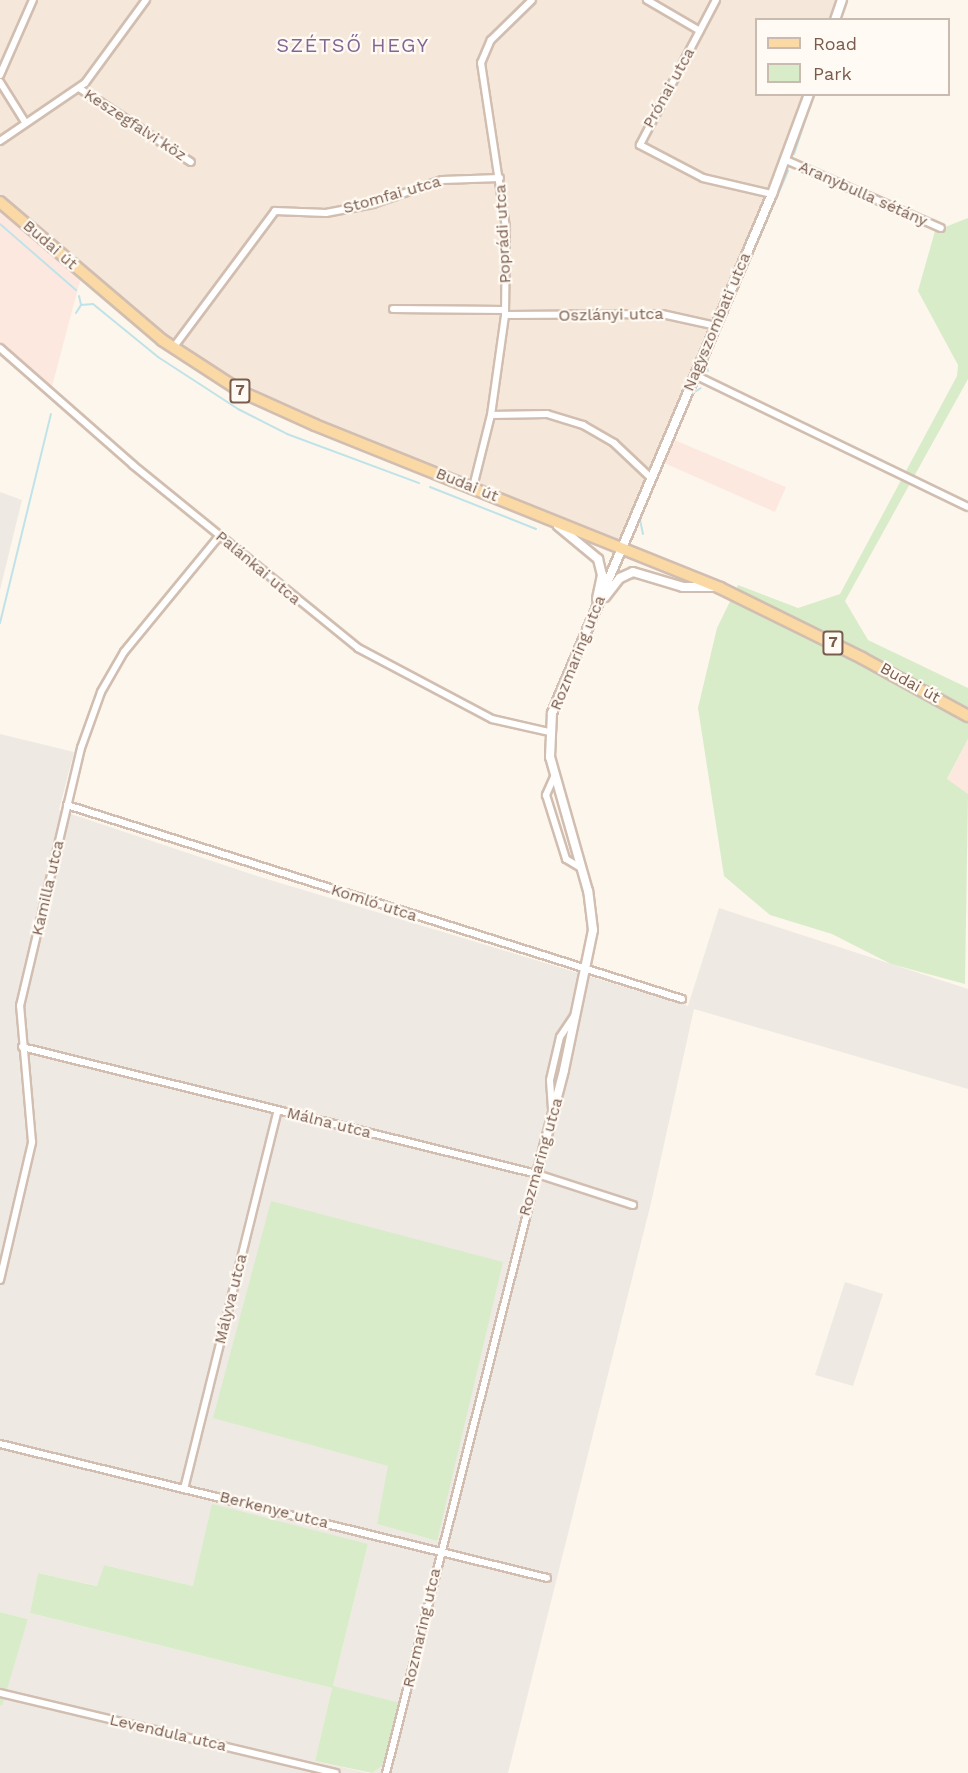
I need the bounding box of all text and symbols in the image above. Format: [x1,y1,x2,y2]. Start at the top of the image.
legend [755,18,950,96]
district label: SZÉTSŐ HEGY [276,33,430,57]
text: Road [813,33,857,54]
street label: Prónai utca [639,44,699,132]
text: Park [813,63,852,84]
street label: Keszegfalvi köz [80,85,190,165]
street label: Aranybulla sétány [796,157,930,231]
street label: Stomfai utca [341,172,443,218]
street label: Poprádi utca [491,184,515,284]
street label: Budai út [19,216,81,274]
street label: Nagyszombati utca [679,250,755,394]
street label: Oszlányi utca [558,304,664,326]
road number: 7 [228,379,252,403]
street label: Budai út [433,464,501,506]
street label: Palánkai utca [212,527,304,609]
street label: Rozmaring utca [546,593,610,713]
road number: 7 [821,631,845,655]
street label: Budai út [877,659,943,707]
street label: Kamilla utca [28,838,68,938]
street label: Komló utca [329,880,419,926]
street label: Rozmaring utca [515,1096,567,1218]
street label: Málna utca [285,1103,373,1143]
street label: Mályva utca [210,1252,252,1346]
street label: Berkenye utca [218,1487,330,1533]
street label: Rozmaring utca [399,1566,445,1690]
street label: Levendula utca [108,1710,228,1756]

